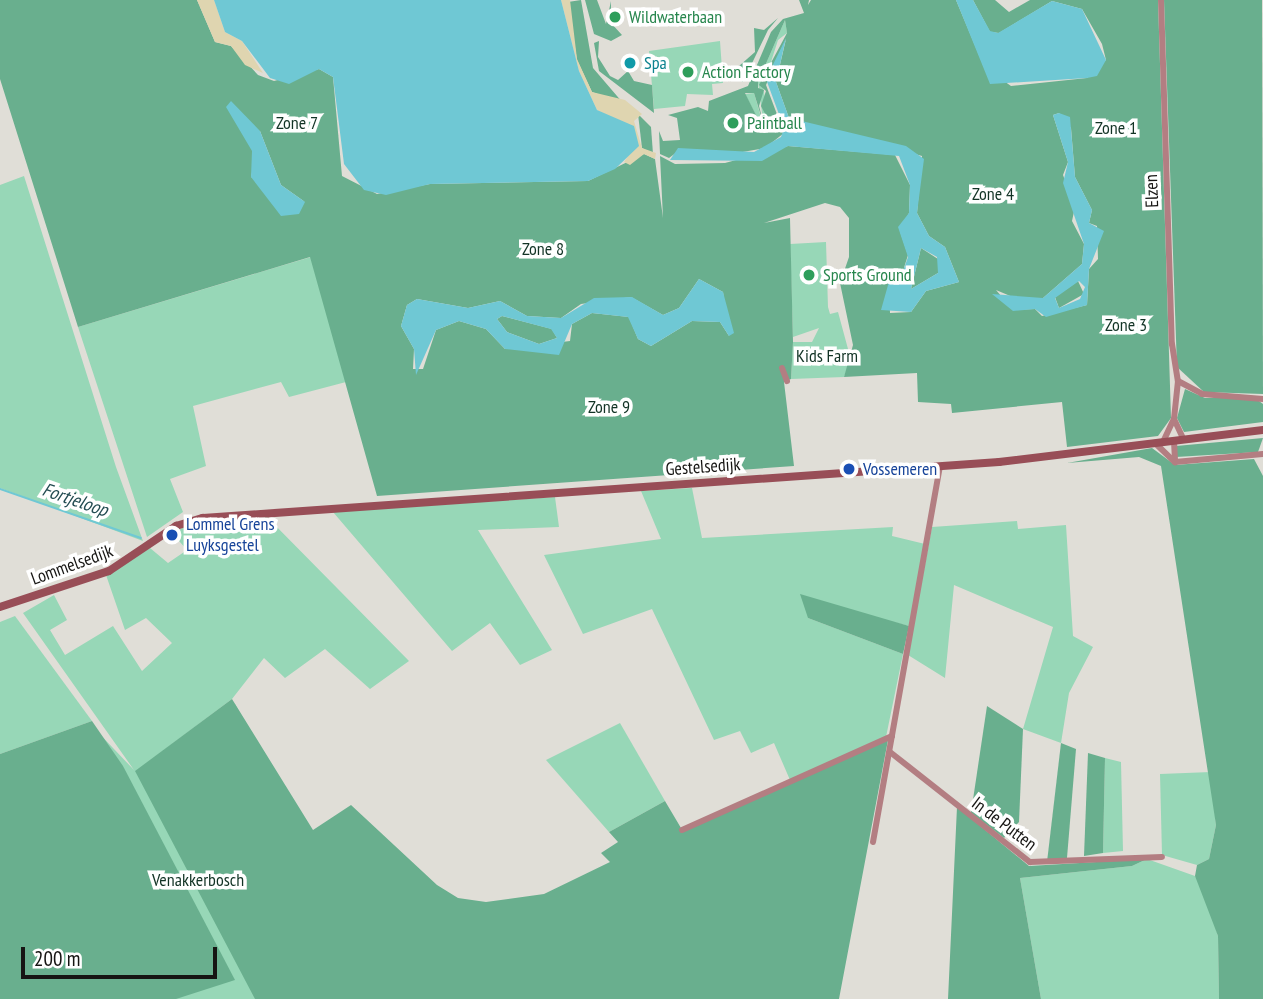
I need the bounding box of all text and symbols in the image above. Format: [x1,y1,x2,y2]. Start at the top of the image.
place label: Wildwaterbaan [629,6,722,28]
marker: Wildwaterbaan [607,9,623,25]
place label: Spa [644,52,667,74]
marker: Spa [622,55,638,71]
place label: Action Factory [702,61,790,83]
marker: Action Factory [680,64,696,80]
park label: Zone 7 [276,112,318,134]
place label: Paintball [747,112,802,134]
marker: Paintball [725,115,741,131]
park label: Zone 1 [1095,117,1137,139]
street label: Elzen [1141,174,1163,208]
park label: Zone 4 [972,183,1014,205]
park label: Zone 8 [522,238,564,260]
place label: Sports Ground [823,264,912,286]
marker: Sports Ground [801,267,817,283]
park label: Zone 3 [1105,314,1147,336]
park label: Kids Farm [796,345,858,367]
park label: Zone 9 [588,396,630,418]
street label: Gestelsedijk [665,454,741,480]
place label: Vossemeren [863,458,937,480]
marker: Vossemeren [841,461,857,477]
water label: Fortjeloop [39,478,111,522]
place label: Lommel Grens Luyksgestel [186,514,275,556]
marker: Lommel Grens Luyksgestel [164,527,180,543]
street label: Lommelsedijk [28,540,116,590]
street label: In de Putten [967,793,1041,855]
park label: Venakkerbosch [152,869,244,891]
scale bar [24,932,220,976]
text: 200 m [34,945,80,972]

